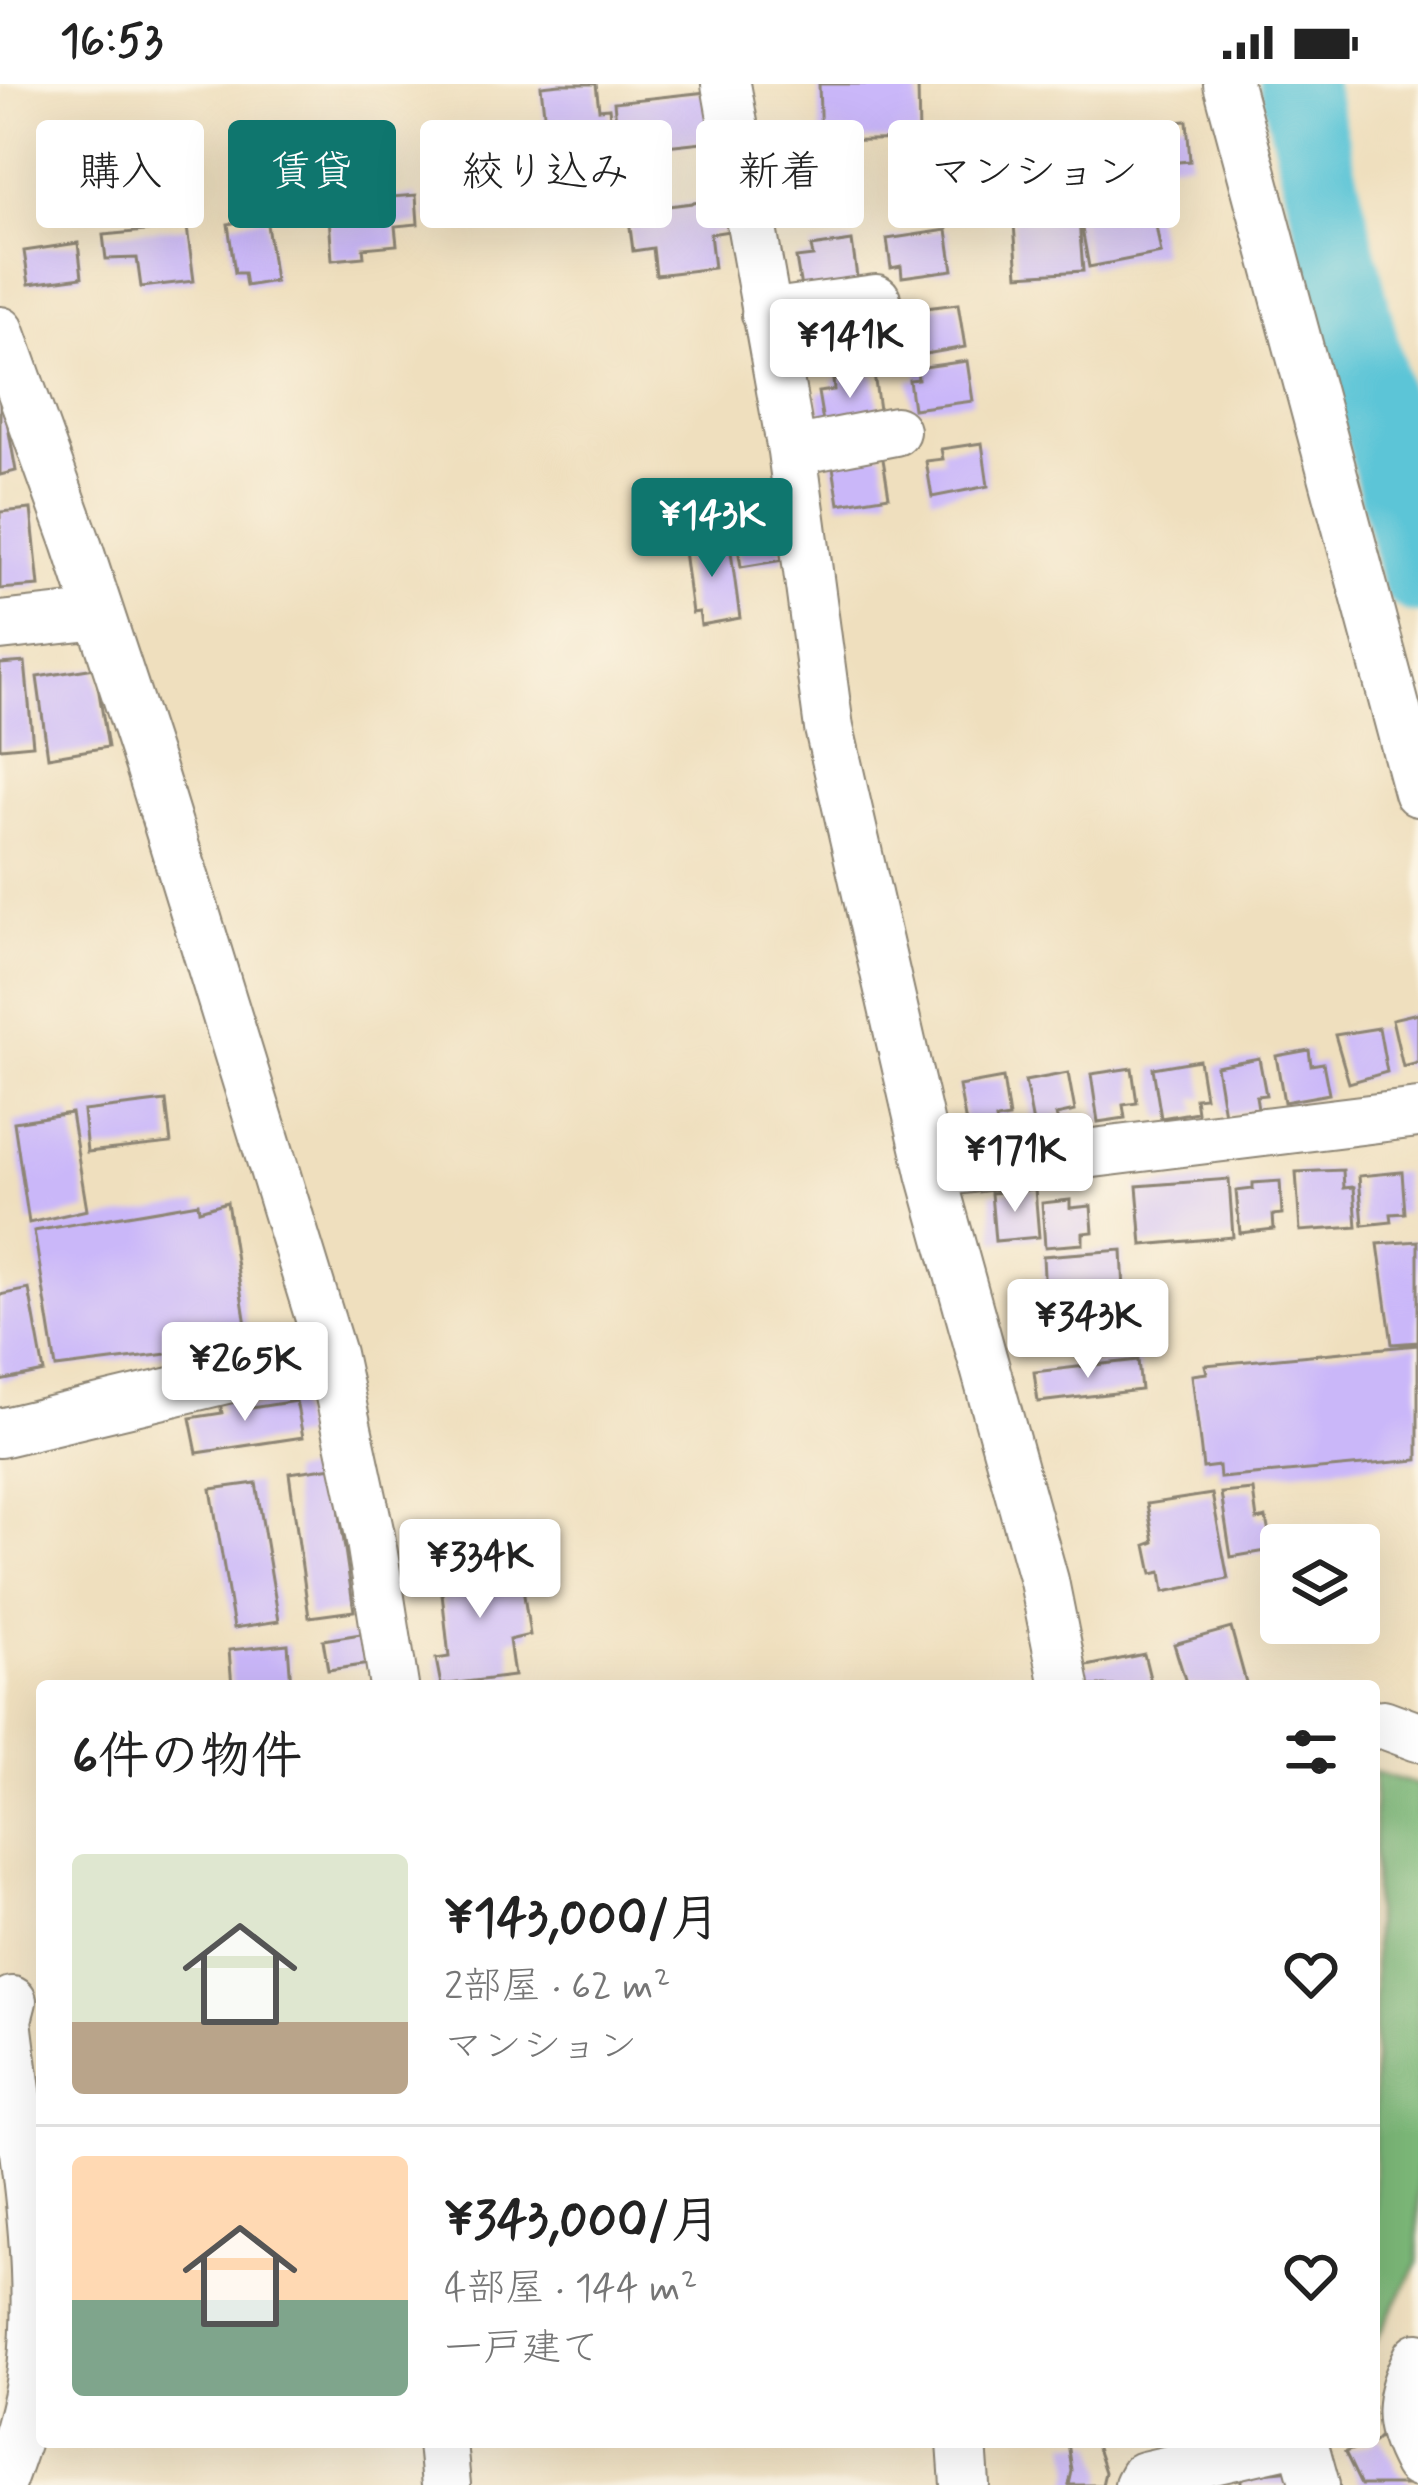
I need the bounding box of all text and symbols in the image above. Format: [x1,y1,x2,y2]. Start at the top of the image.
text: 16:53 [60,13,163,72]
chip: 購入 [36,120,204,228]
chip: 賃貸 [228,120,396,228]
chip: 絞り込み [420,120,672,228]
chip: 新着 [696,120,864,228]
chip: マンション [888,120,1180,228]
pin: ¥141K [766,299,934,401]
text: ¥141K [797,312,903,363]
pin: ¥143K [628,478,796,580]
text: ¥143K [658,491,766,542]
pin: ¥171K [931,1113,1099,1215]
text: ¥171K [964,1126,1066,1177]
pin: ¥343K [1004,1279,1172,1381]
text: ¥343K [1034,1292,1142,1343]
pin: ¥265K [161,1322,329,1424]
text: ¥265K [189,1335,301,1386]
pin: ¥334K [396,1519,564,1621]
map controls [1260,1524,1380,1644]
button: layers [1260,1524,1380,1644]
text: ¥334K [426,1532,534,1583]
icon: filters [1278,1719,1344,1785]
text: 6件の物件 [72,1725,302,1791]
text: ¥143,000/月 [444,1887,721,1953]
icon: home [168,1902,312,2046]
icon: heart [1278,1941,1344,2007]
text: 2部屋 · 62 m² [444,1962,671,2013]
text: マンション [444,2022,637,2073]
text: ¥343,000/月 [444,2189,721,2255]
icon: home [168,2204,312,2348]
icon: heart [1278,2243,1344,2309]
text: 4部屋 · 144 m² [444,2264,698,2315]
text: 一戸建て [444,2324,600,2375]

